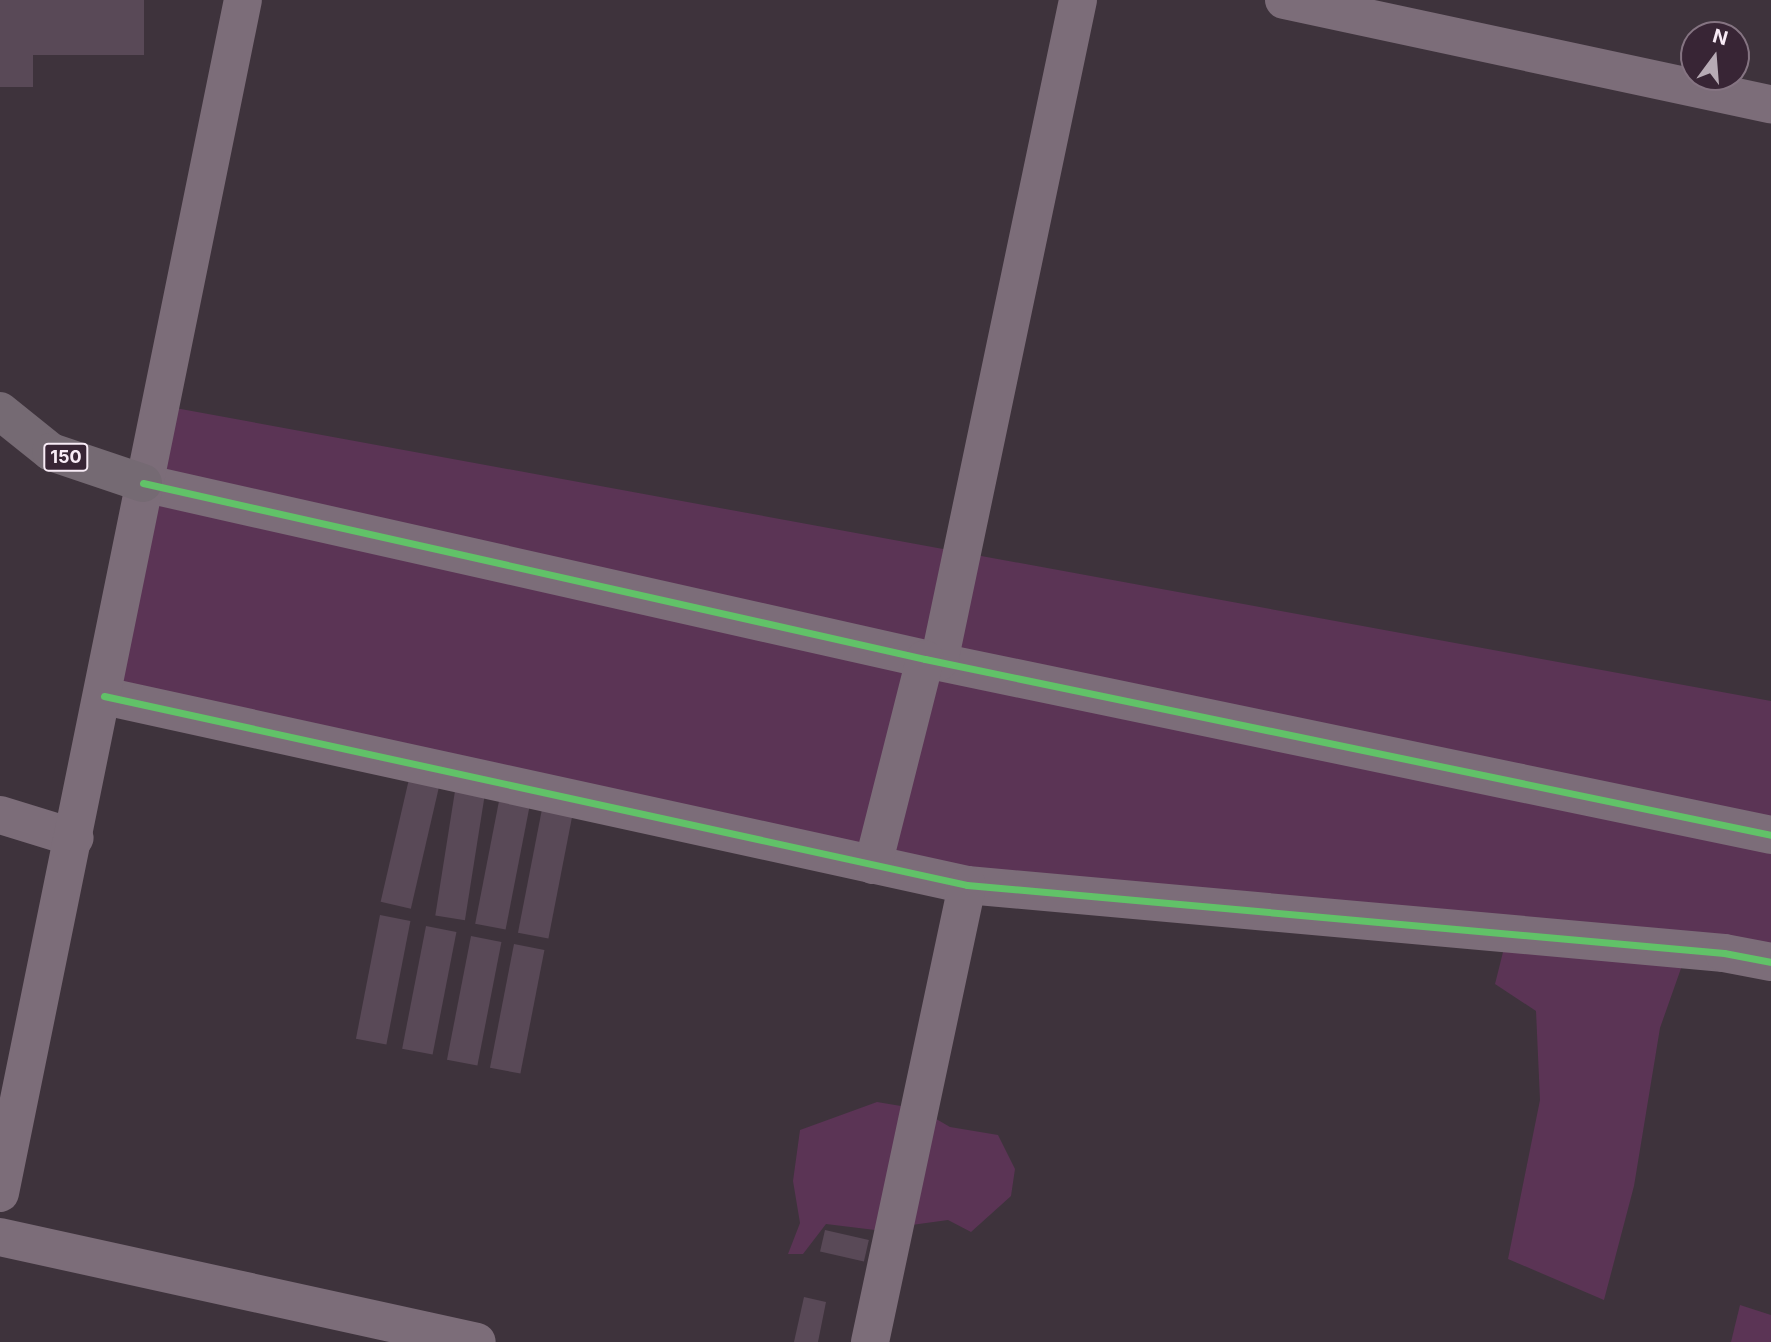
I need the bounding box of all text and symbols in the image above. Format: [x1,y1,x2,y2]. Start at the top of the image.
north arrow [1680,21,1750,91]
text: N [1710,24,1730,50]
road number: 150 [43,443,89,472]

